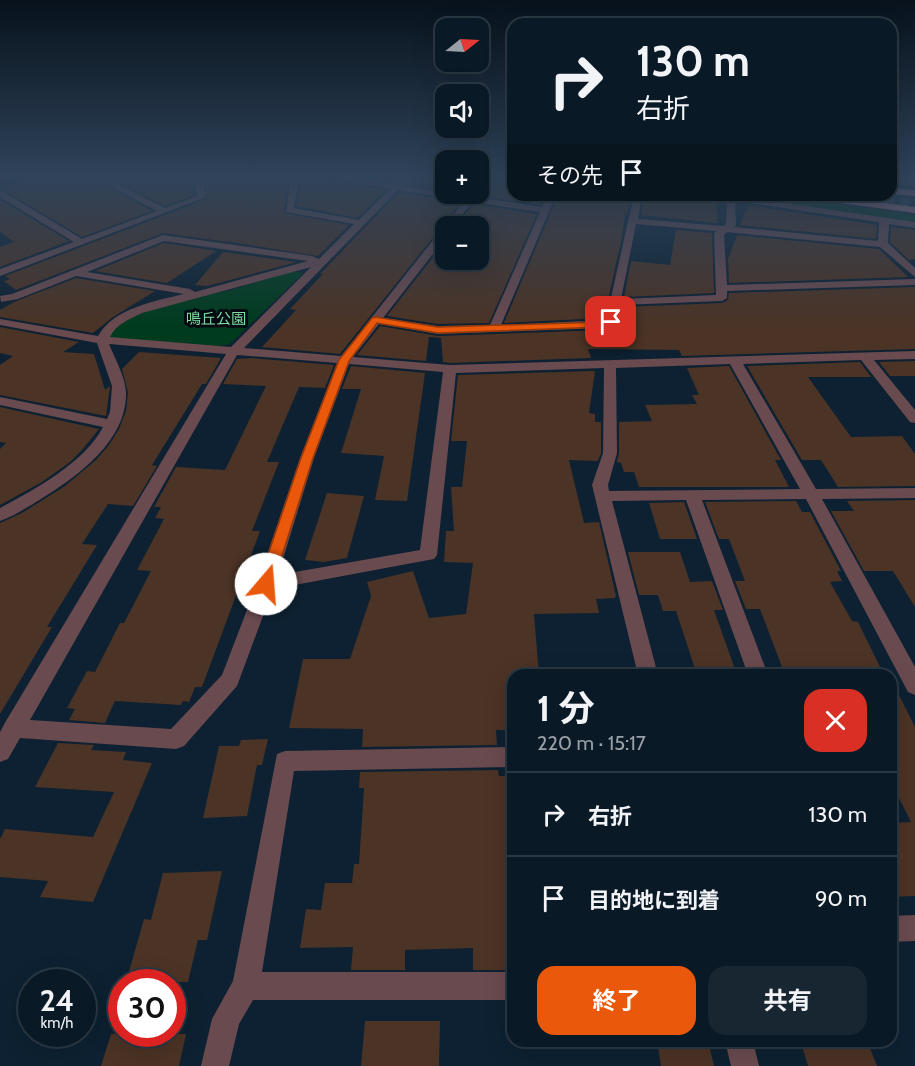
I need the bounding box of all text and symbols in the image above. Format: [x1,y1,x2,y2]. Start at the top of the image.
north arrow [435,18,489,72]
map controls [435,18,489,270]
text: 130 m [636,35,750,87]
icon: right [537,42,615,120]
button: sound [435,84,489,138]
text: 右折 [636,92,690,125]
button: + [435,150,489,204]
icon: arrive [615,156,648,189]
text: その先 [537,162,603,189]
button: − [435,216,489,270]
pin [585,296,636,347]
icon: arrive [594,305,627,338]
park label: 鳴丘公園 [186,310,246,328]
position arrow [234,552,298,616]
text: 1 分 [537,686,594,730]
button: close [804,689,867,752]
text: 220 m · 15:17 [537,731,646,755]
icon: right [537,798,570,831]
text: 130 m [808,801,867,828]
text: 右折 [588,803,632,830]
icon: arrive [537,882,570,915]
text: 90 m [815,885,867,912]
text: 目的地に到着 [588,887,720,914]
button: 終了 [537,966,696,1035]
button: 共有 [708,966,867,1035]
speed limit sign: 30 [108,969,186,1047]
text: 24 [40,982,74,1019]
text: km/h [41,1014,73,1032]

